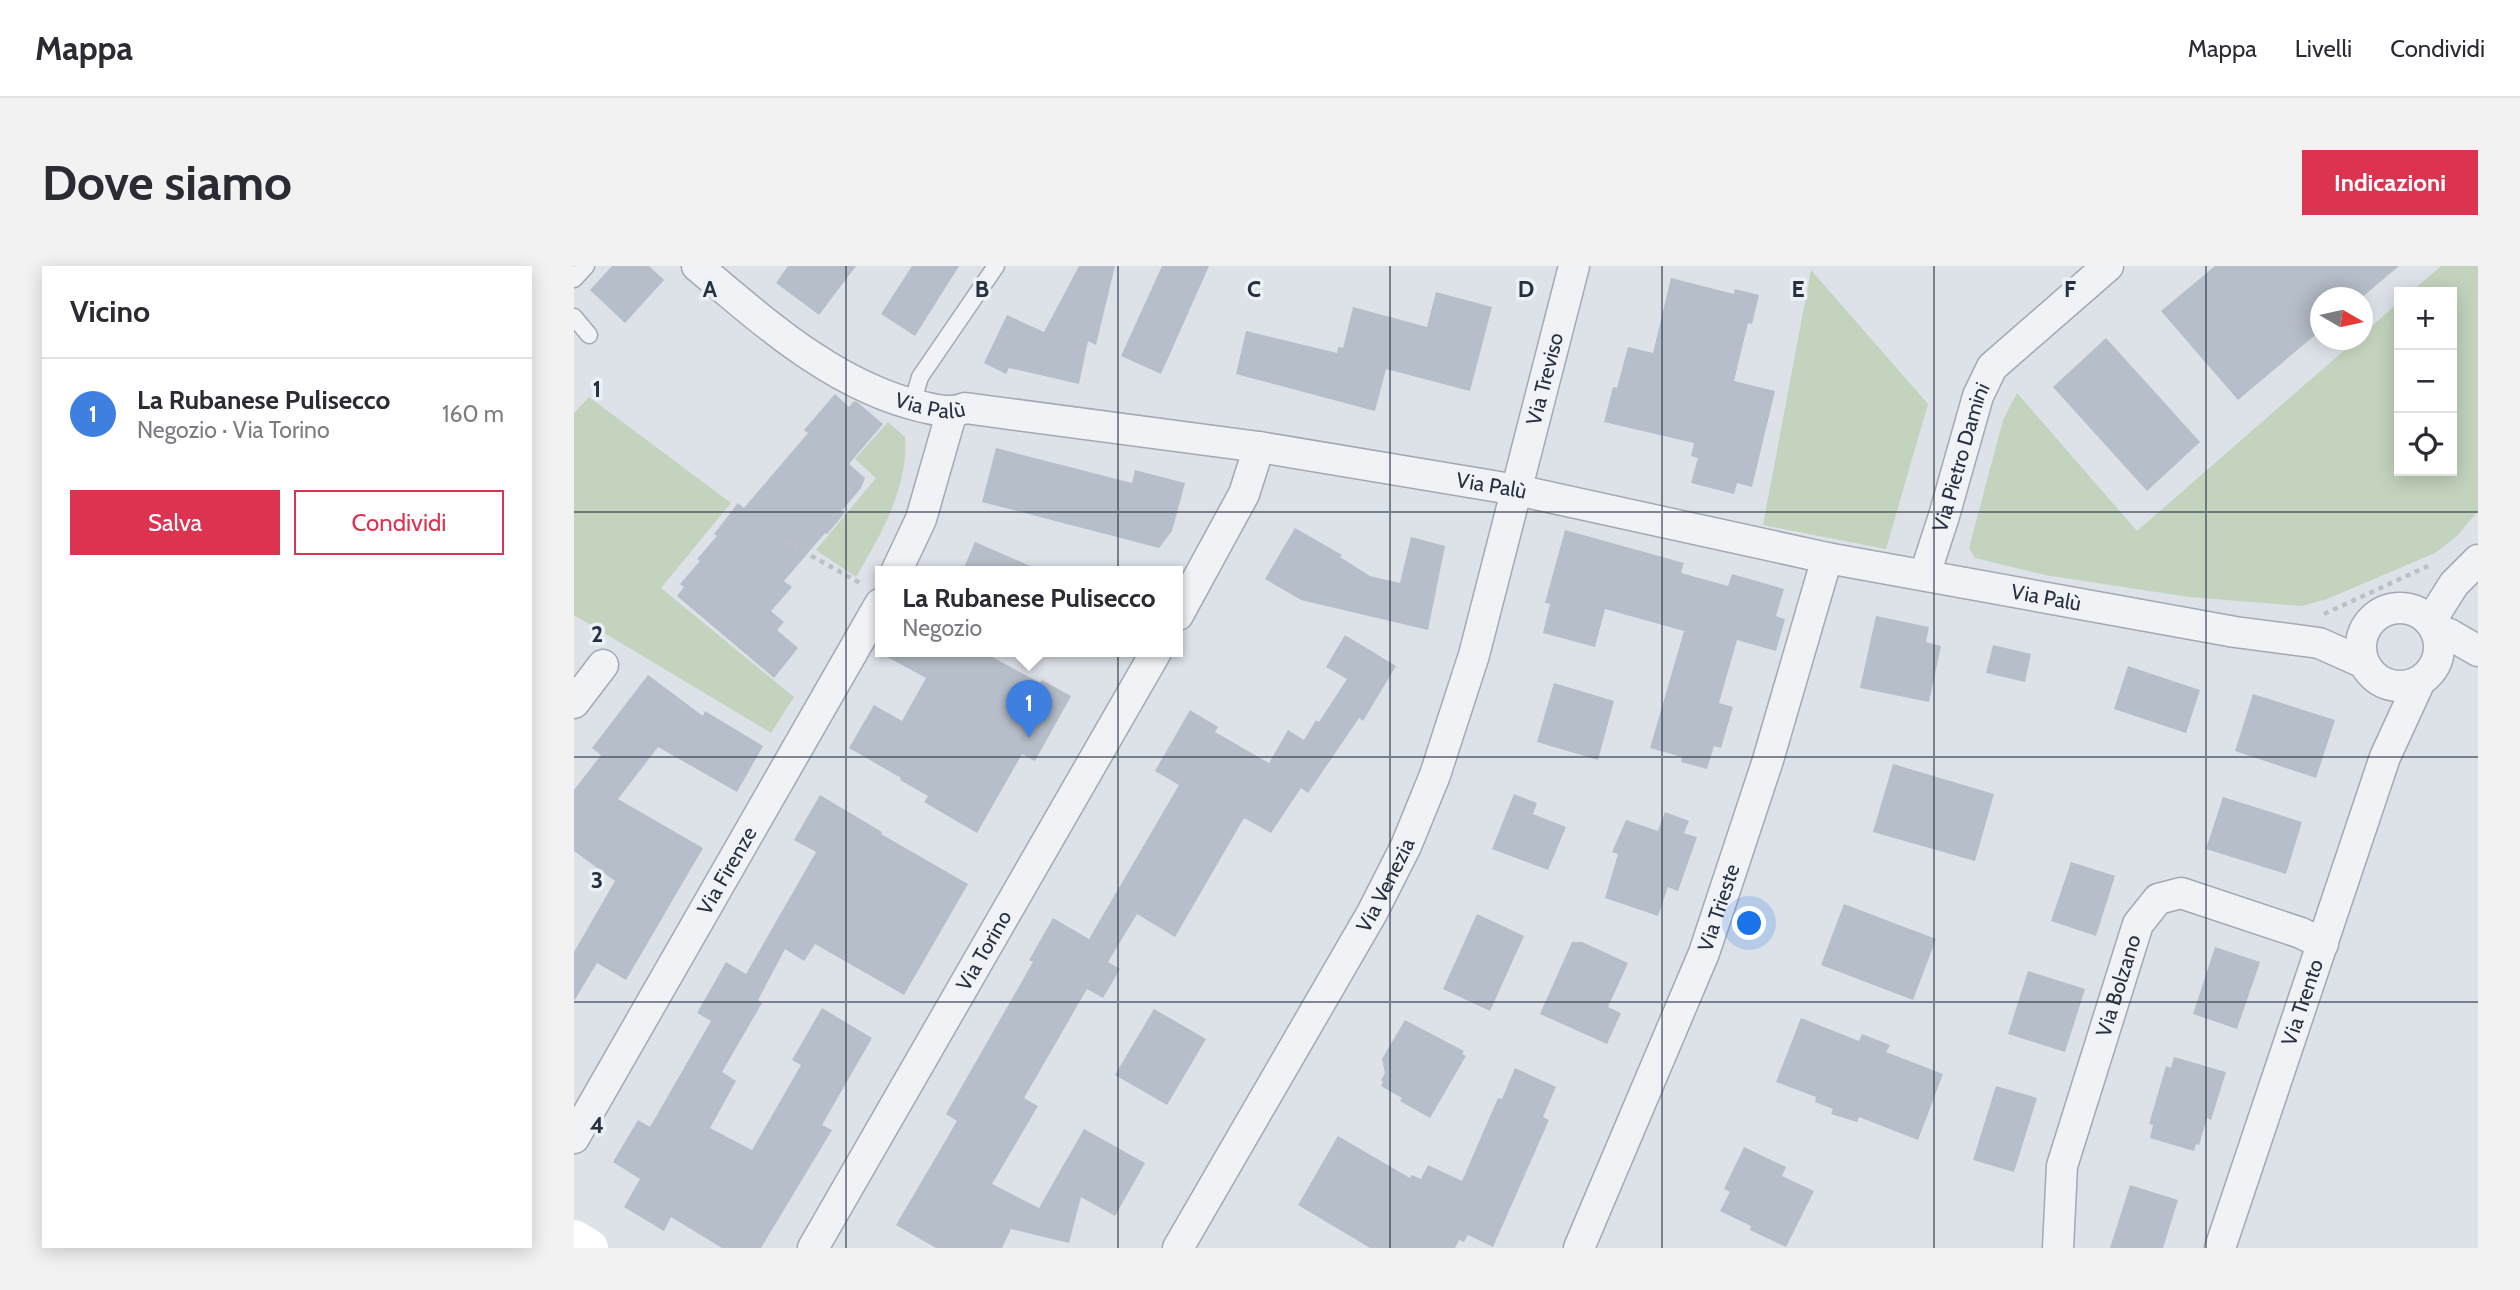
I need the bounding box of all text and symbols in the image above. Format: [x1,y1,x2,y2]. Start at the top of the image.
text: Mappa [35,28,133,68]
text: Mappa [2188,34,2257,63]
text: Livelli [2295,34,2352,63]
text: Condividi [2390,34,2485,63]
button: Indicazioni [2302,150,2478,215]
text: Dove siamo [42,153,292,212]
text: A [703,275,718,303]
text: B [975,275,989,303]
text: C [1247,275,1261,303]
text: D [1518,275,1534,303]
text: E [1791,275,1805,303]
text: F [2064,275,2076,303]
north arrow [2310,287,2373,350]
map controls [2394,287,2457,476]
button: + [2394,287,2457,350]
text: Vicino [70,293,150,330]
street label: Via Treviso [1521,330,1568,428]
button: − [2394,350,2457,413]
text: 1 [593,375,601,403]
street label: Via Pietro Damini [1927,378,1995,535]
text: La Rubanese Pulisecco [137,384,390,416]
street label: Via Palù [892,387,968,423]
text: 1 [89,400,97,428]
text: 160 m [442,400,504,428]
button: locate [2394,413,2457,476]
text: Negozio · Via Torino [137,416,330,444]
street label: Via Palù [1455,467,1529,504]
button: Salva [70,490,280,555]
button: Condividi [294,490,504,555]
popup [875,566,1183,657]
street label: Via Palù [2009,579,2083,616]
text: La Rubanese Pulisecco [902,582,1156,614]
text: Negozio [902,614,982,642]
text: 2 [591,620,603,648]
pin: 1 [1006,680,1052,738]
street label: Via Firenze [692,822,762,919]
street label: Via Venezia [1351,835,1420,937]
street label: Via Trieste [1692,860,1745,955]
text: 3 [591,866,603,894]
street label: Via Torino [951,906,1017,995]
your location [1732,906,1766,940]
street label: Via Bolzano [2090,932,2146,1040]
street label: Via Trento [2276,956,2328,1049]
text: 4 [590,1111,604,1139]

